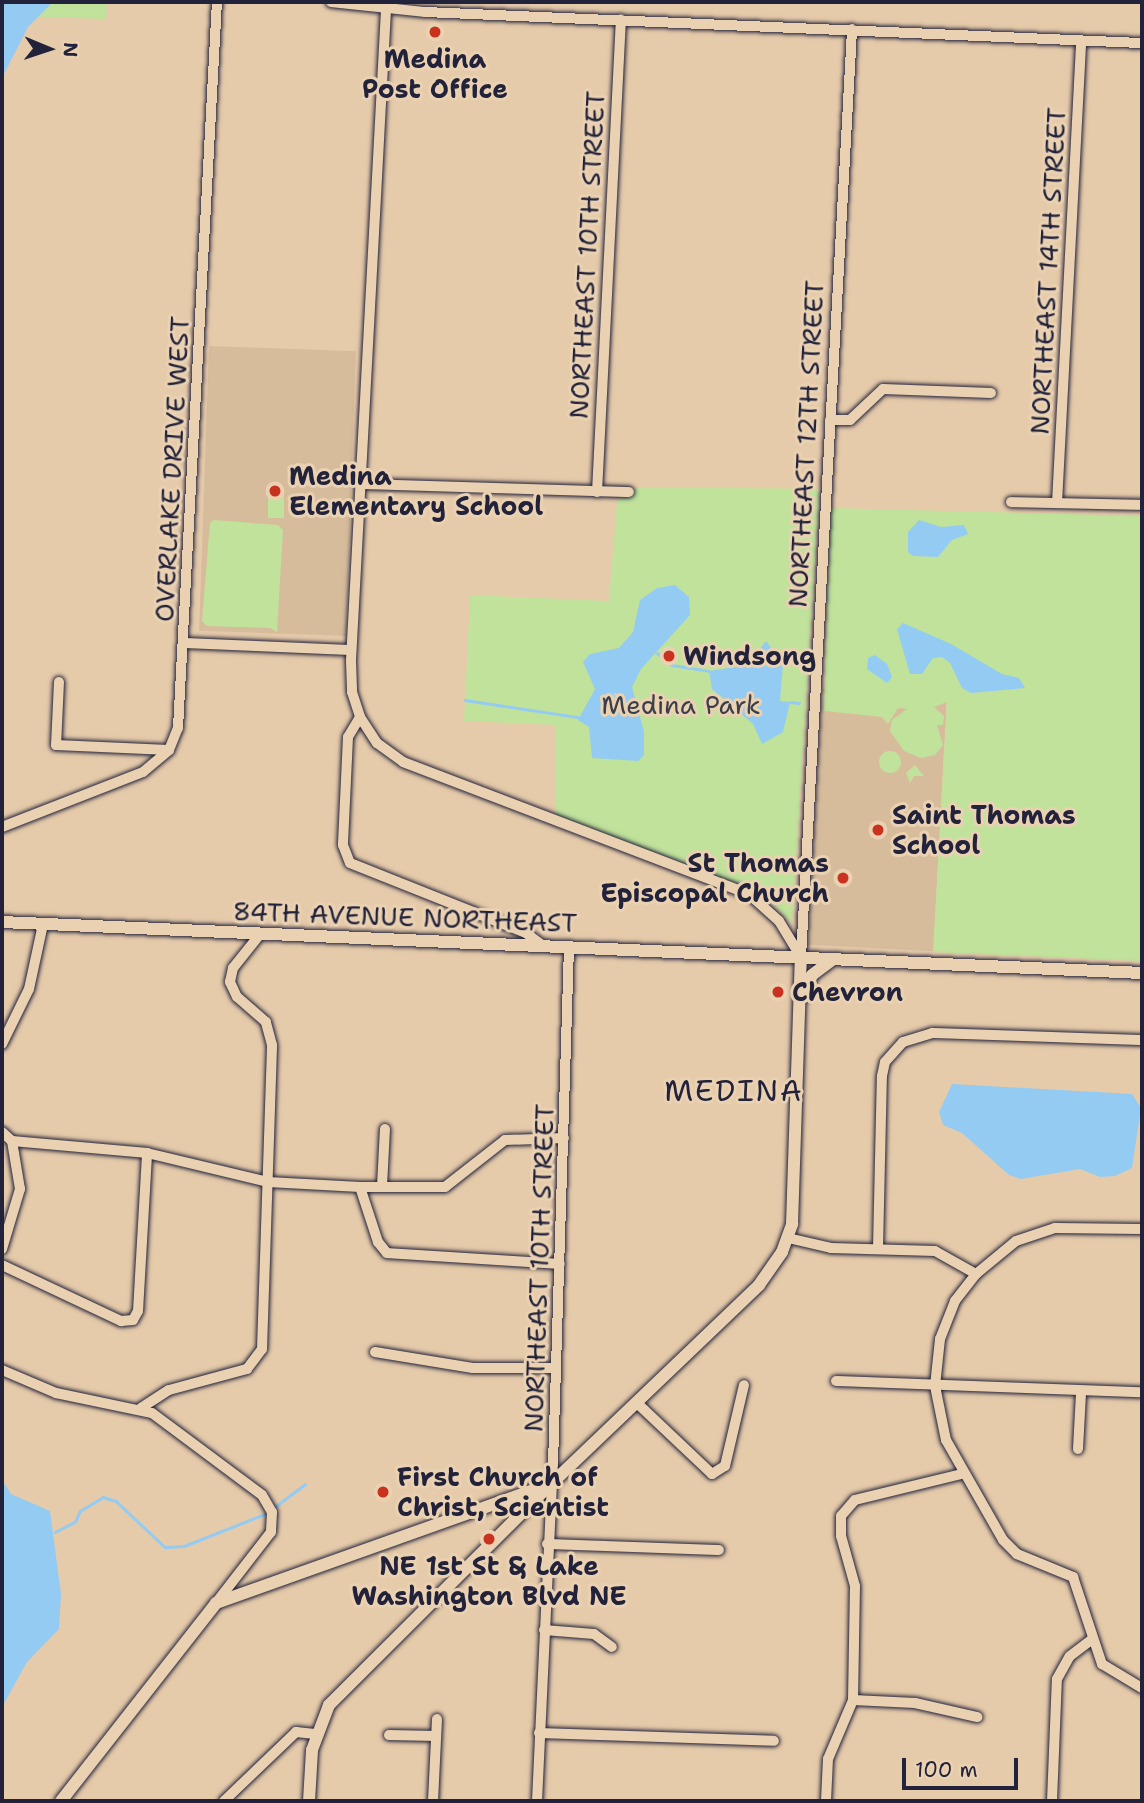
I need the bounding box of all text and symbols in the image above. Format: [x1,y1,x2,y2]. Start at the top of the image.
north arrow [14,14,84,84]
marker: Medina Post Office [427,24,443,40]
text: N [58,42,83,58]
place label: Medina Post Office [362,43,508,104]
street label: NORTHEAST 10TH STREET [563,90,611,420]
street label: NORTHEAST 14TH STREET [1024,106,1072,436]
street label: NORTHEAST 12TH STREET [782,280,830,608]
street label: OVERLAKE DRIVE WEST [148,315,196,623]
place label: Medina Elementary School [289,460,543,522]
marker: Medina Elementary School [267,483,283,499]
place label: Windsong [683,640,816,672]
marker: Windsong [661,648,677,664]
park label: Medina Park [601,689,761,721]
place label: Saint Thomas School [892,799,1076,860]
marker: Saint Thomas School [870,822,886,838]
place label: St Thomas Episcopal Church [600,847,829,908]
marker: St Thomas Episcopal Church [835,870,851,886]
street label: 84TH AVENUE NORTHEAST [232,895,578,939]
place label: Chevron [792,976,903,1008]
marker: Chevron [770,984,786,1000]
district label: MEDINA [665,1073,803,1109]
street label: NORTHEAST 10TH STREET [518,1103,560,1433]
place label: First Church of Christ, Scientist [397,1461,609,1522]
marker: First Church of Christ, Scientist [375,1484,391,1500]
marker: NE 1st St & Lake Washington Blvd NE [481,1531,497,1547]
place label: NE 1st St & Lake Washington Blvd NE [352,1550,626,1612]
scale bar [906,1744,1021,1788]
text: 100 m [915,1756,978,1784]

